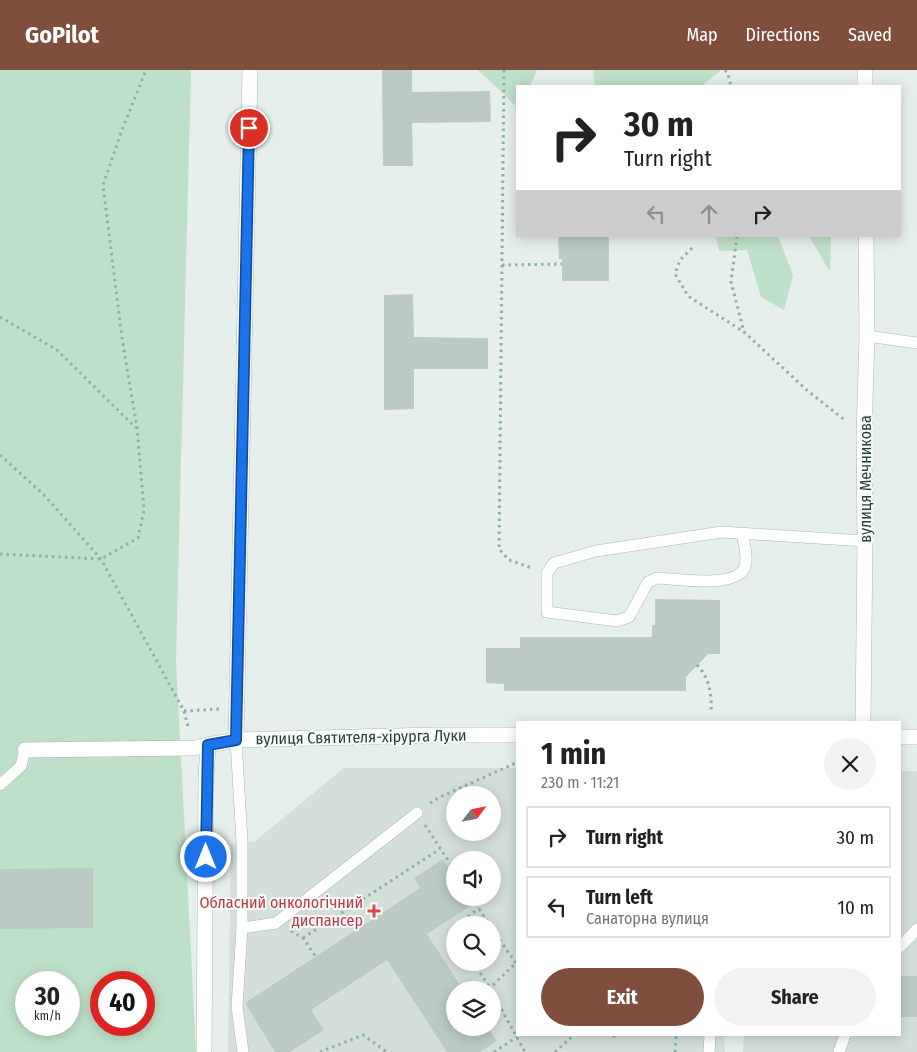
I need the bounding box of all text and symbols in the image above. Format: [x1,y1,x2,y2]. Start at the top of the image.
text: GoPilot [25,21,99,49]
text: Map [686,24,718,46]
text: Directions [746,24,820,46]
text: Saved [848,24,892,46]
text: 30 m [624,103,694,145]
icon: right [541,105,606,170]
pin [228,107,270,149]
icon: arrive [235,114,263,142]
text: Turn right [624,145,712,172]
icon: left [642,200,670,228]
icon: ahead [695,200,723,228]
icon: right [748,200,776,228]
street label: вулиця Мечникова [856,415,875,543]
street label: вулиця Святителя-хірурга Луки [255,726,467,748]
text: 1 min [541,736,606,772]
button: close [824,738,876,790]
text: 230 m · 11:21 [541,773,619,792]
north arrow [446,786,501,841]
map controls [446,786,501,1036]
icon: right [543,823,571,851]
text: Turn right [586,826,663,849]
text: 30 m [836,826,874,849]
position arrow [179,830,231,882]
button: sound [446,851,501,906]
text: Turn left [586,886,653,909]
place label: Обласний онкологічний диспансер [199,893,363,930]
icon: left [543,893,571,921]
text: 10 m [838,896,874,919]
marker: Обласний онкологічний диспансер [367,904,381,918]
text: Санаторна вулиця [586,909,709,928]
button: search [446,916,501,971]
button: Exit [541,968,704,1026]
button: Share [714,968,876,1026]
speed limit sign: 40 [90,971,155,1036]
button: layers [446,981,501,1036]
text: 30 [35,982,60,1012]
text: km/h [34,1009,61,1023]

